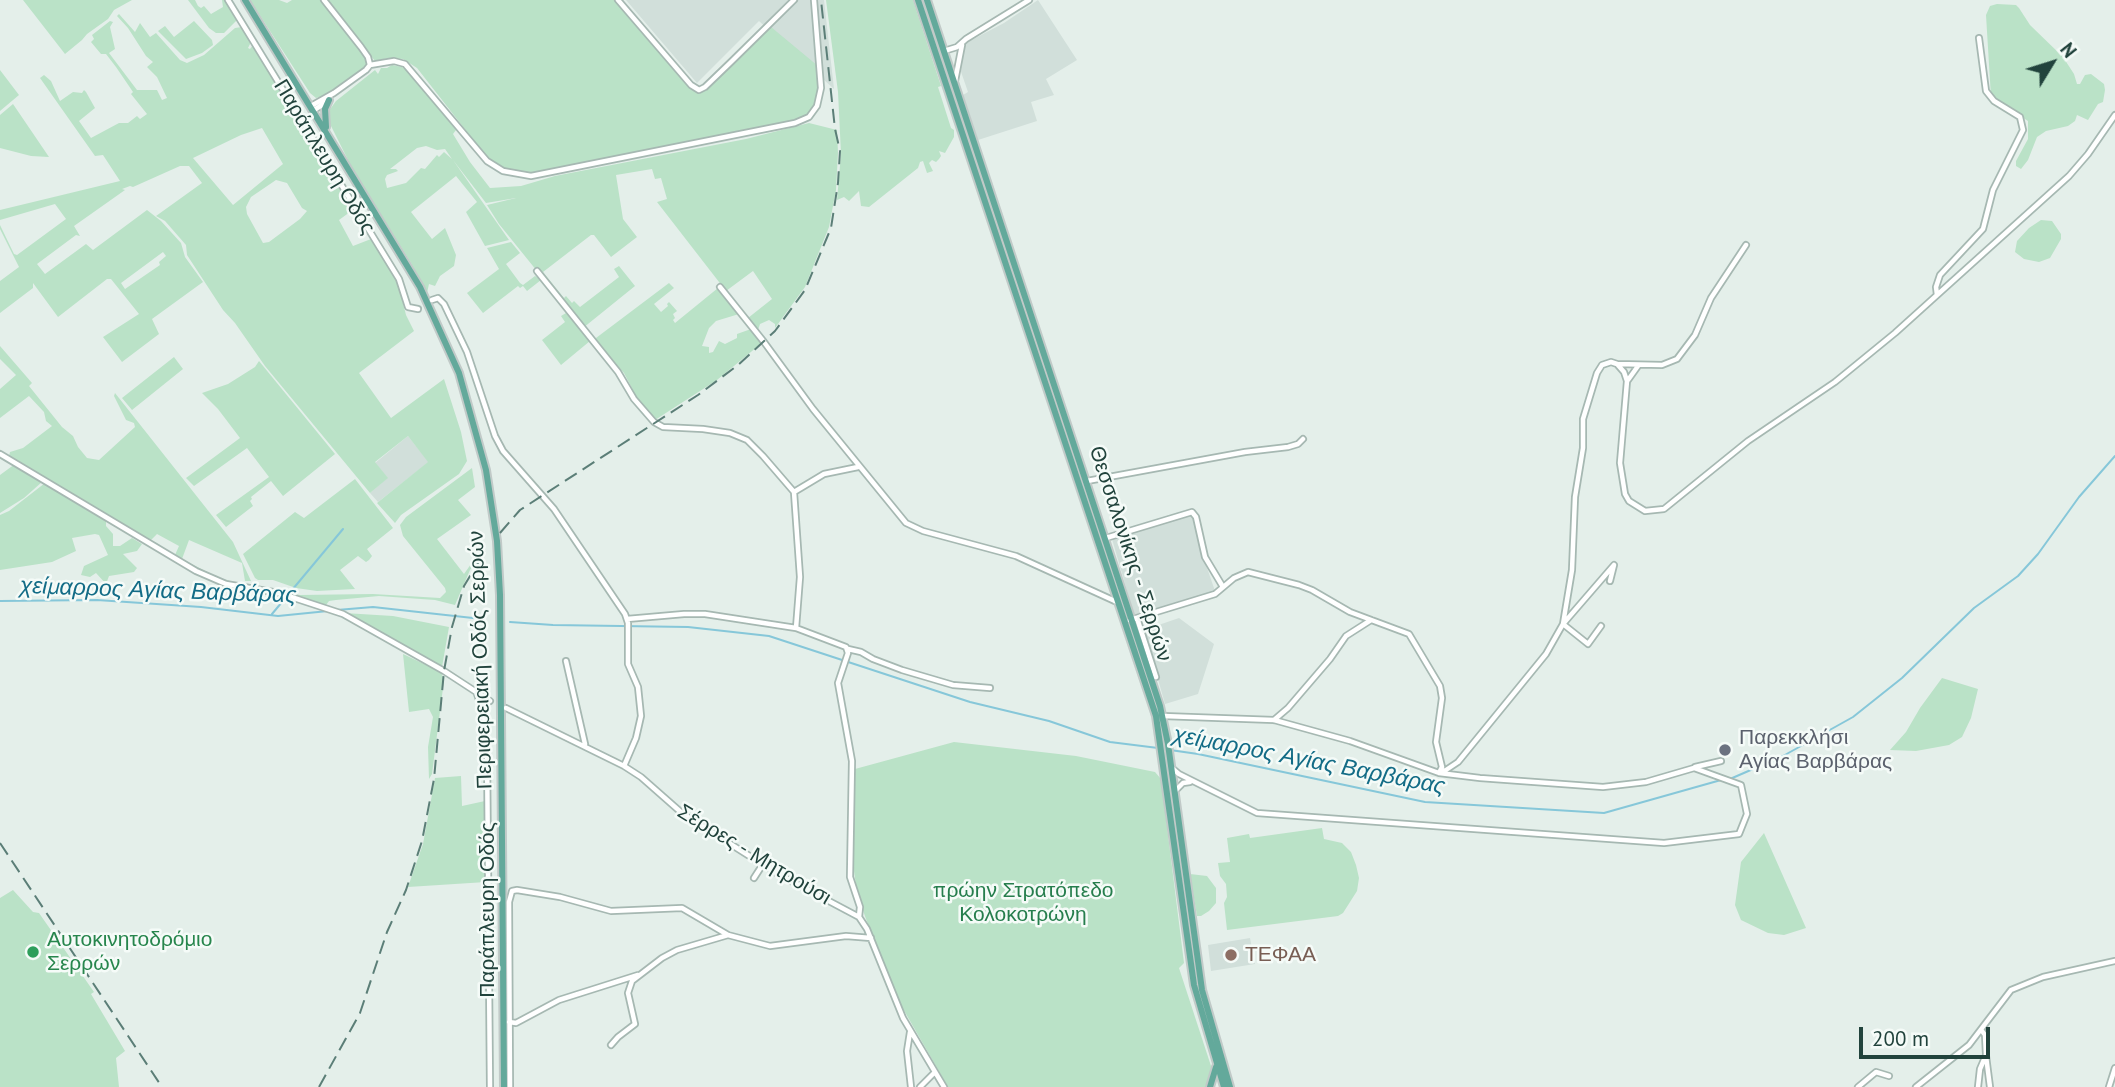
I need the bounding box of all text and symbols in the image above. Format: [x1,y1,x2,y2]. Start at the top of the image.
north arrow [2017,28,2087,98]
text: N [2055,38,2082,62]
street label: Παράπλευρη Οδός [268,75,380,239]
street label: Θεσσαλονίκης - Σερρών [1083,443,1177,665]
street label: Περιφερειακή Οδός Σερρών [464,530,498,790]
water label: χείμαρρος Αγίας Βαρβάρας [19,572,297,610]
water label: χείμαρρος Αγίας Βαρβάρας [1171,721,1447,801]
place label: Παρεκκλήσι Αγίας Βαρβάρας [1739,725,1892,775]
marker: Παρεκκλήσι Αγίας Βαρβάρας [1717,742,1733,758]
street label: Σέρρες - Μητρούσι [673,799,835,911]
street label: Παράπλευρη Οδός [475,822,501,998]
park label: πρώην Στρατόπεδο Κολοκοτρώνη [932,878,1114,928]
place label: Αυτοκινητοδρόμιο Σερρών [47,927,212,977]
place label: ΤΕΦΑΑ [1245,942,1316,968]
marker: Αυτοκινητοδρόμιο Σερρών [25,944,41,960]
marker: ΤΕΦΑΑ [1223,947,1239,963]
scale bar [1863,1014,1994,1058]
text: 200 m [1872,1025,1929,1052]

